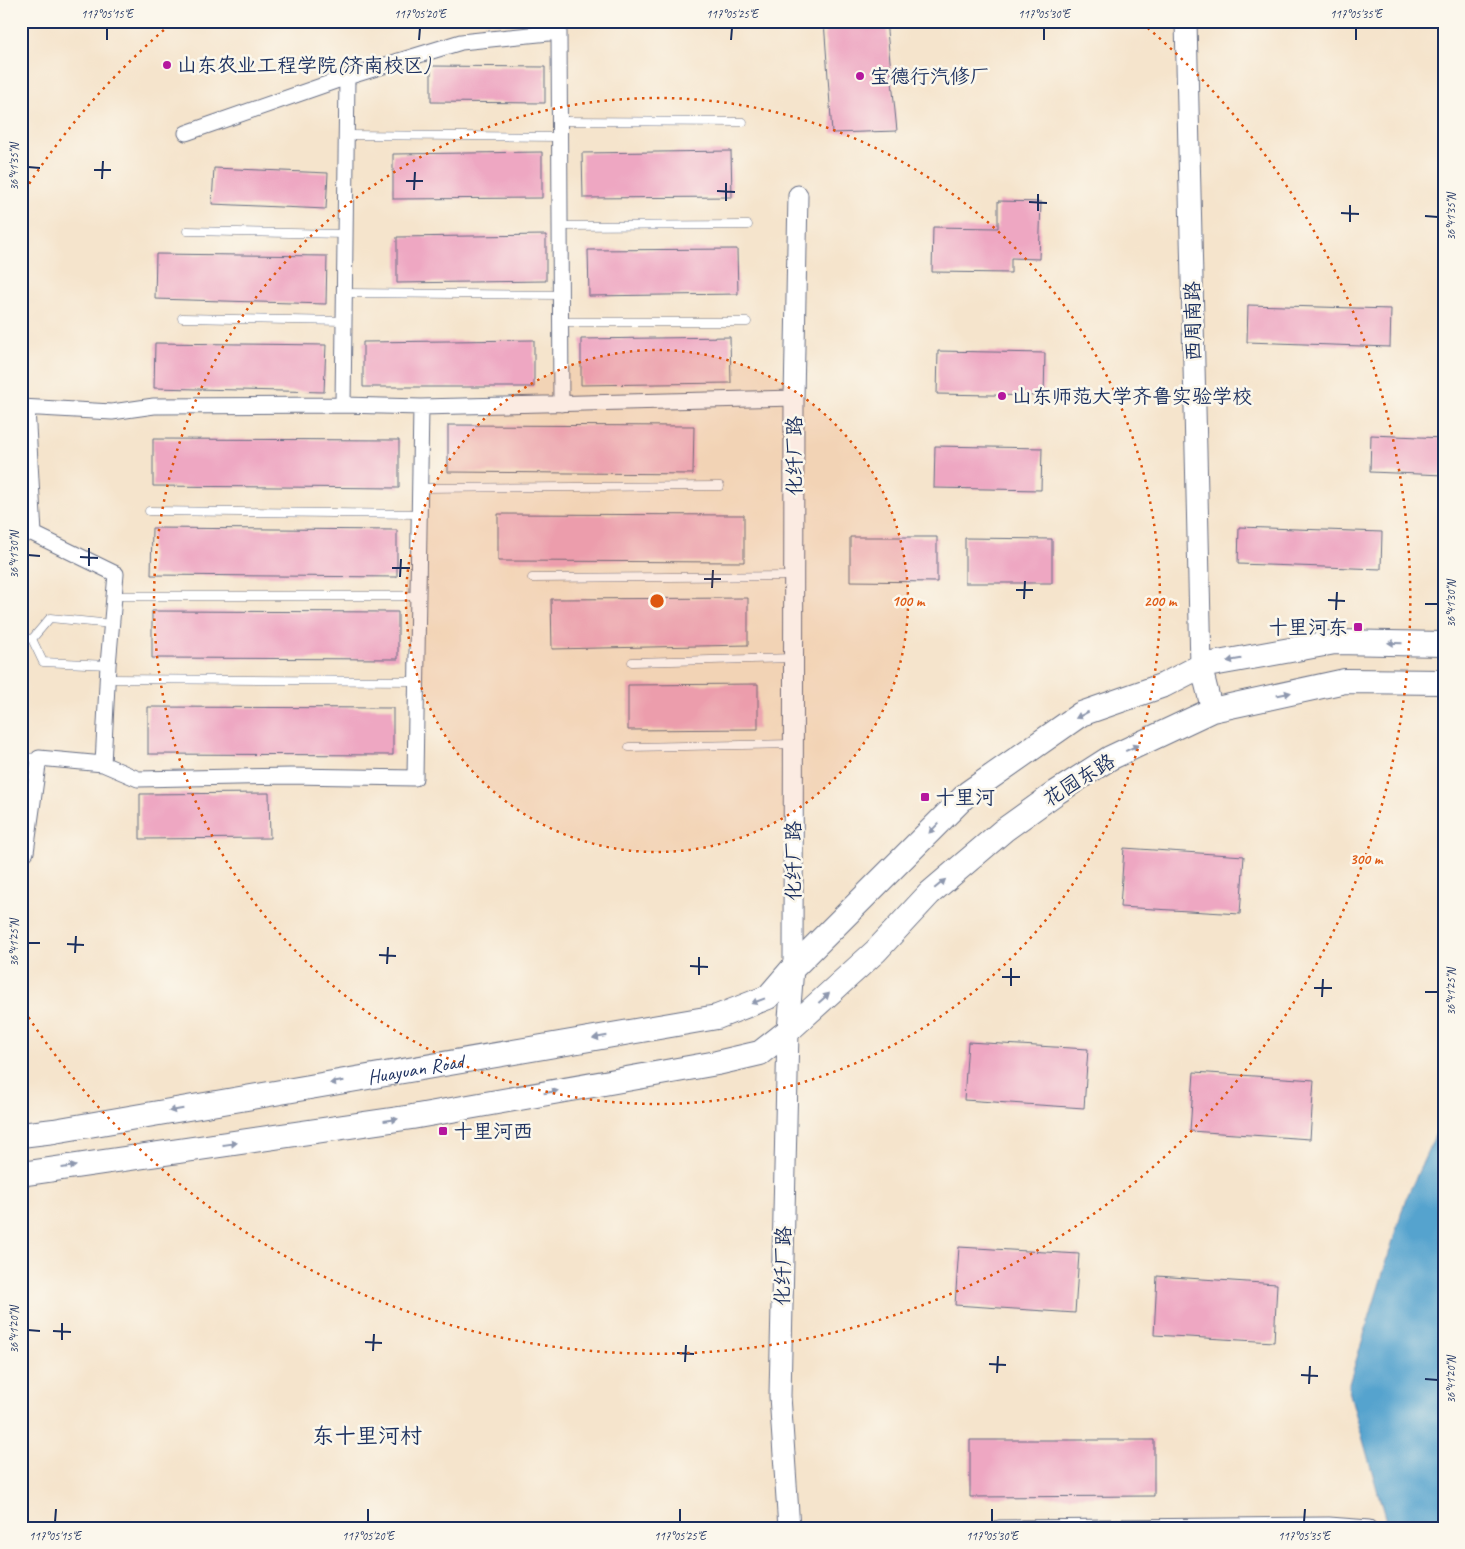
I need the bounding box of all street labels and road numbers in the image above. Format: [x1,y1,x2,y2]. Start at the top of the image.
street label: 西周南路 [1180,280,1206,361]
street label: 化纤厂路 [782,415,807,496]
street label: 花园东路 [1038,748,1120,812]
street label: 化纤厂路 [781,820,806,901]
street label: Huayuan Road [365,1048,469,1089]
street label: 化纤厂路 [770,1225,796,1306]

